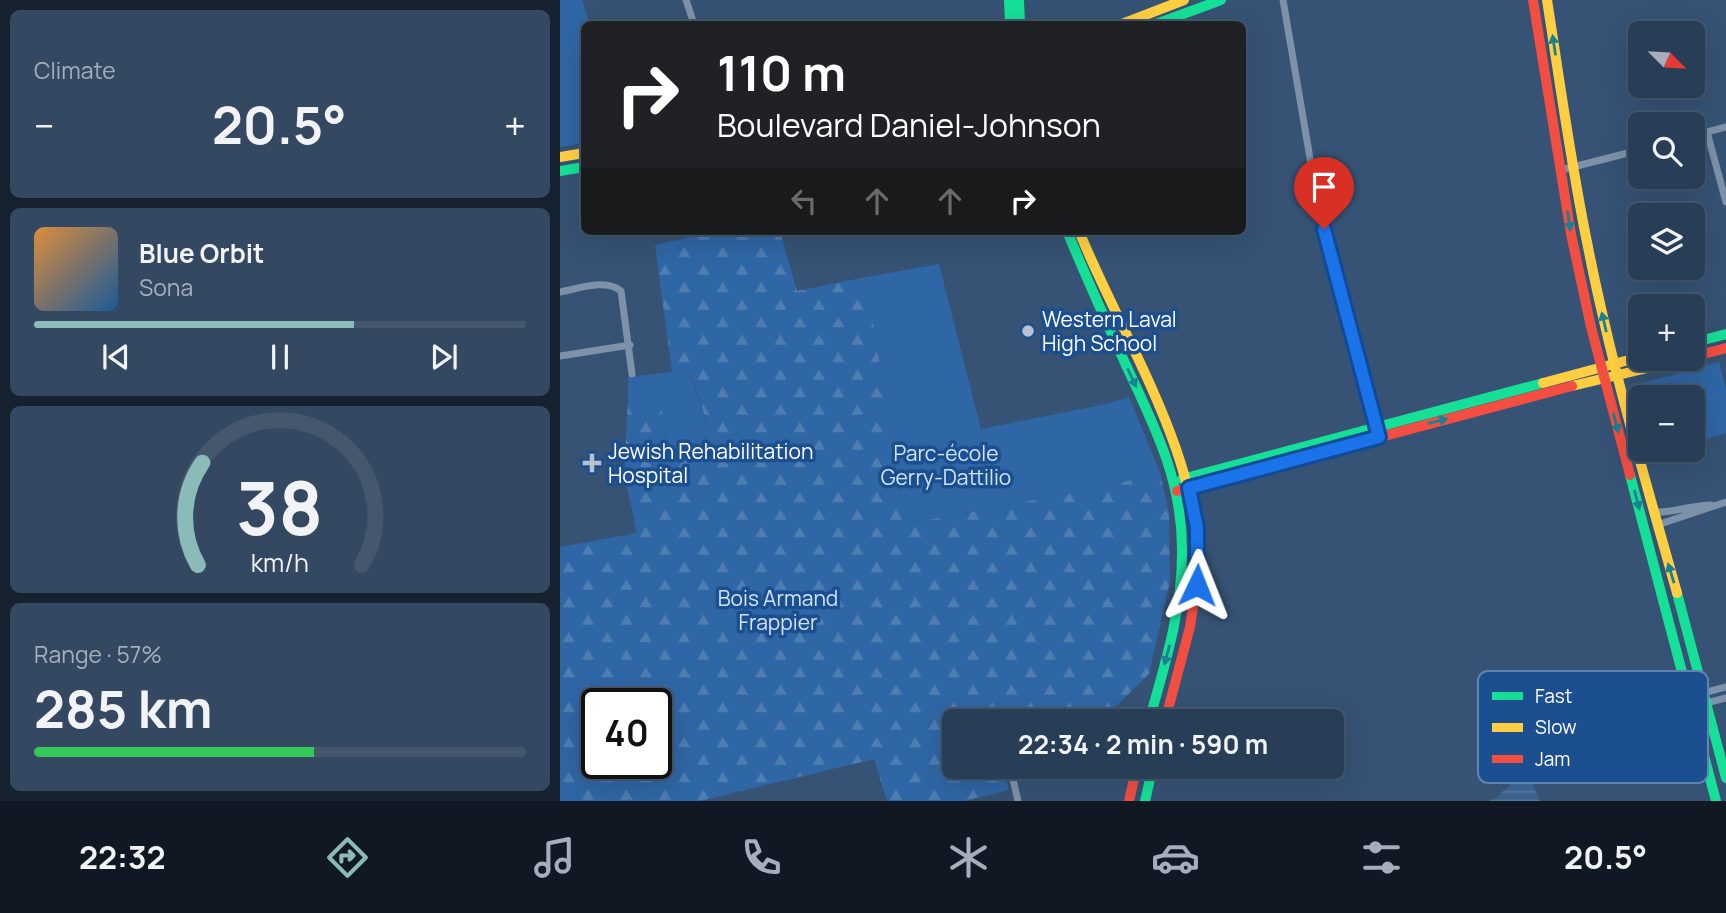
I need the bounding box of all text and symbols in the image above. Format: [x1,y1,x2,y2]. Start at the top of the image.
north arrow [1628,21,1704,98]
map controls [1628,21,1705,462]
one-way arrow [1548,34,1559,56]
text: 110 m [717,39,846,106]
icon: right [602,49,693,140]
text: Climate [34,54,116,86]
text: 20.5° [212,89,347,160]
text: − [34,99,55,151]
text: + [504,99,526,151]
text: Boulevard Daniel-Johnson [717,103,1101,147]
button: search [1628,112,1705,189]
pin [1294,157,1354,229]
icon: arrive [1305,168,1343,206]
icon: left [785,182,823,220]
icon: ahead [858,182,896,220]
icon: ahead [931,182,969,220]
icon: right [1004,182,1042,220]
button: layers [1628,203,1705,280]
one-way arrow [1564,210,1575,232]
text: Blue Orbit [139,235,264,271]
text: Sona [139,271,193,303]
button: + [1628,294,1705,371]
place label: Western Laval High School [1042,305,1177,357]
one-way arrow [1598,311,1609,333]
marker: Western Laval High School [1020,323,1036,339]
icon: previous [97,338,135,376]
icon: pause [261,338,299,376]
icon: next [425,338,463,376]
one-way arrow [1127,368,1138,388]
button: − [1628,385,1705,462]
one-way arrow [1611,412,1622,434]
one-way arrow [1428,415,1449,425]
place label: Jewish Rehabilitation Hospital [608,437,813,489]
park label: Parc-école Gerry-Dattilio [881,439,1011,491]
marker: Jewish Rehabilitation Hospital [582,453,602,473]
text: 38 [237,458,323,558]
one-way arrow [1632,490,1642,511]
text: km/h [251,545,309,580]
position arrow [1160,548,1234,622]
one-way arrow [1666,562,1676,583]
park label: Bois Armand Frappier [718,584,838,636]
text: Range · 57% [34,638,162,670]
one-way arrow [1161,644,1172,666]
legend [1478,671,1708,783]
text: 285 km [34,673,212,744]
text: Fast [1535,683,1572,709]
speed limit sign: 40 [581,688,672,779]
text: Slow [1535,714,1577,740]
text: 22:34 · 2 min · 590 m [1018,726,1268,762]
text: Jam [1535,746,1570,772]
icon: directions [323,833,372,882]
icon: music [530,833,579,882]
icon: phone [737,833,786,882]
icon: climate [944,833,993,882]
icon: car [1151,833,1200,882]
icon: filters [1357,833,1406,882]
text: 22:32 [79,835,166,879]
text: 20.5° [1564,835,1647,879]

